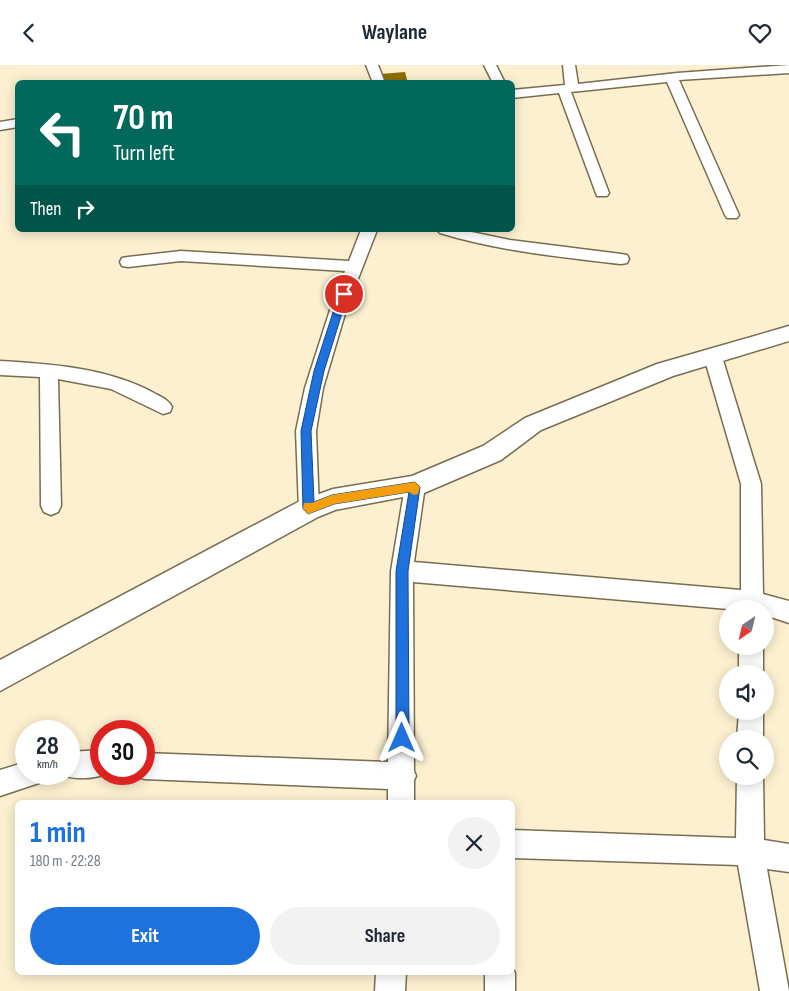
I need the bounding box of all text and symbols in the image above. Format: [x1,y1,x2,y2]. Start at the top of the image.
icon: back [15,19,43,47]
text: Waylane [362,19,427,46]
icon: heart [746,19,774,47]
text: 70 m [113,97,173,140]
icon: left [30,100,95,165]
text: Turn left [113,140,175,167]
icon: right [71,195,99,223]
text: Then [30,198,61,221]
pin [323,273,365,315]
icon: arrive [330,280,358,308]
north arrow [719,600,774,655]
map controls [719,600,774,785]
button: sound [719,665,774,720]
position arrow [375,711,427,763]
speed limit sign: 30 [90,720,155,785]
button: search [719,730,774,785]
text: 28 [36,731,59,762]
text: km/h [37,757,58,772]
text: 1 min [30,815,86,851]
button: close [448,817,500,869]
text: 180 m · 22:28 [30,852,101,871]
button: Exit [30,907,260,965]
button: Share [270,907,500,965]

